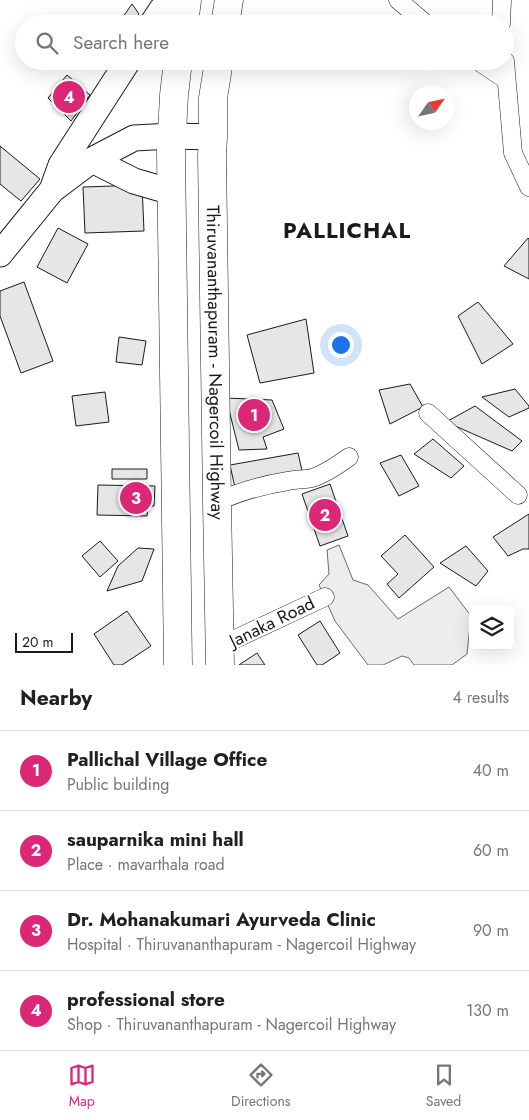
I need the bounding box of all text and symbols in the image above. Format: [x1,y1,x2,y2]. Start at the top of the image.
search box [15,15,514,70]
icon: search [33,29,61,57]
text: Search here [73,29,169,56]
pin: 4 [53,78,85,116]
north arrow [409,85,454,130]
street label: Thiruvananthapuram - Nagercoil Highway [200,205,230,520]
district label: PALLICHAL [283,214,411,246]
your location [328,332,354,358]
pin: 1 [238,396,270,434]
pin: 3 [120,479,152,517]
pin: 2 [309,496,341,534]
street label: Janaka Road [223,590,319,655]
map controls [469,605,514,650]
button: layers [469,605,514,650]
scale bar [15,630,72,653]
text: 20 m [22,632,54,652]
text: Nearby [20,683,92,713]
text: 4 results [453,686,509,709]
text: Pallichal Village Office [67,746,267,773]
text: 1 [32,759,40,782]
text: 40 m [473,759,509,782]
text: Public building [67,773,169,796]
text: sauparnika mini hall [67,826,244,853]
text: 2 [31,839,41,862]
text: 60 m [473,839,509,862]
text: Place · mavarthala road [67,853,225,876]
text: Dr. Mohanakumari Ayurveda Clinic [67,906,376,933]
text: 3 [31,919,41,942]
text: 90 m [473,919,509,942]
text: Hospital · Thiruvananthapuram - Nagercoil Highway [67,933,416,956]
text: professional store [67,986,225,1013]
text: 4 [30,999,42,1022]
text: 130 m [466,999,509,1022]
text: Shop · Thiruvananthapuram - Nagercoil Highway [67,1013,396,1036]
tab: Map [68,1061,96,1111]
tab: Directions [231,1061,290,1111]
tab: Saved [426,1061,461,1111]

